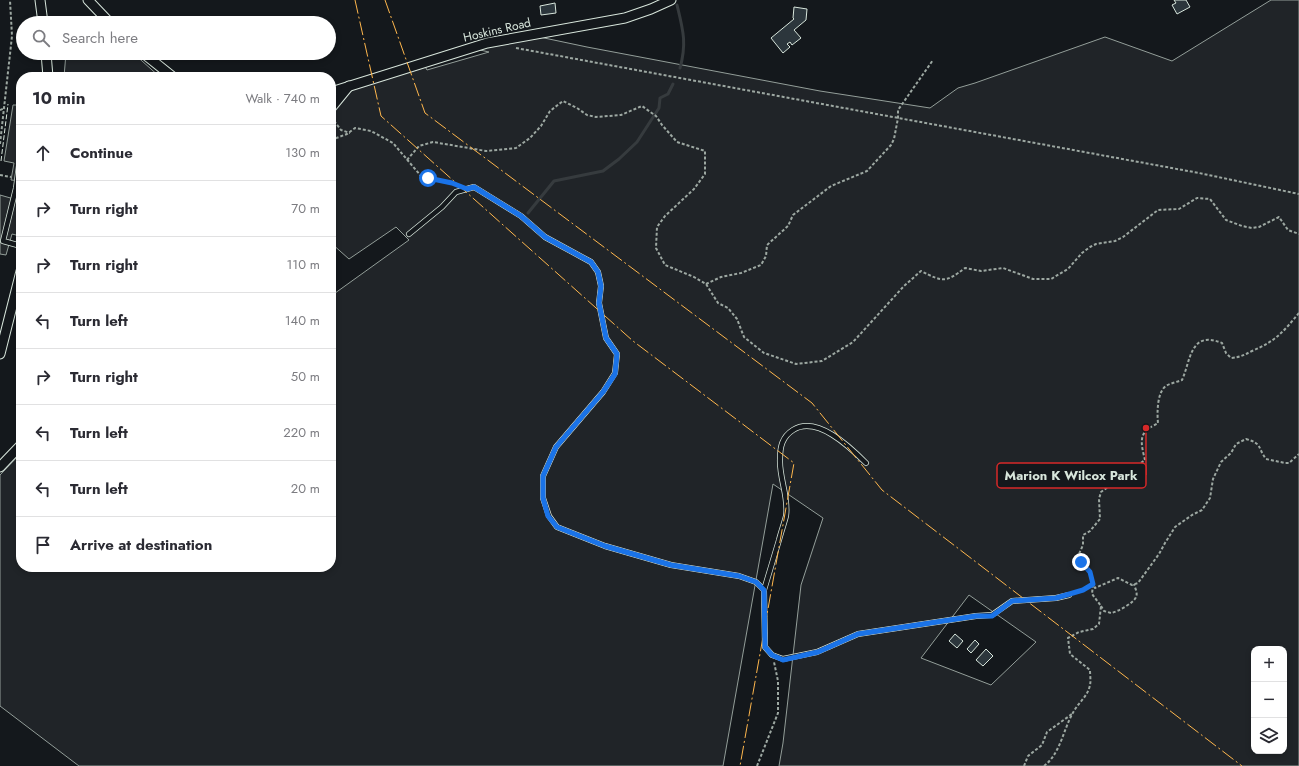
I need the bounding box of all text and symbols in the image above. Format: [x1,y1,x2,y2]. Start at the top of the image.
street label: Hoskins Road [461,13,533,47]
search box [16,16,336,60]
icon: search [30,27,52,49]
text: Search here [62,27,138,49]
text: 10 min [32,86,85,110]
text: Walk · 740 m [246,89,320,108]
icon: ahead [32,142,54,164]
text: Continue [70,142,133,164]
text: 130 m [285,143,320,162]
route start [419,169,437,187]
icon: right [32,198,54,220]
text: Turn right [70,198,138,220]
text: 70 m [291,199,320,218]
icon: right [32,254,54,276]
text: Turn right [70,254,138,276]
text: 110 m [286,255,320,274]
icon: left [32,310,54,332]
text: Turn left [70,310,128,332]
text: 140 m [285,311,320,330]
icon: right [32,366,54,388]
text: Turn right [70,366,138,388]
text: 50 m [291,367,320,386]
icon: left [32,422,54,444]
text: Turn left [70,422,128,444]
text: 220 m [283,423,320,442]
callout: Marion K Wilcox Park [997,463,1146,488]
text: Marion K Wilcox Park [1005,466,1138,485]
icon: left [32,478,54,500]
text: Turn left [70,478,128,500]
text: 20 m [291,479,320,498]
icon: arrive [32,534,54,556]
text: Arrive at destination [70,534,212,556]
route end [1072,553,1090,571]
map controls [1251,646,1287,754]
button: + [1251,646,1287,682]
button: − [1251,682,1287,718]
button: layers [1251,718,1287,754]

